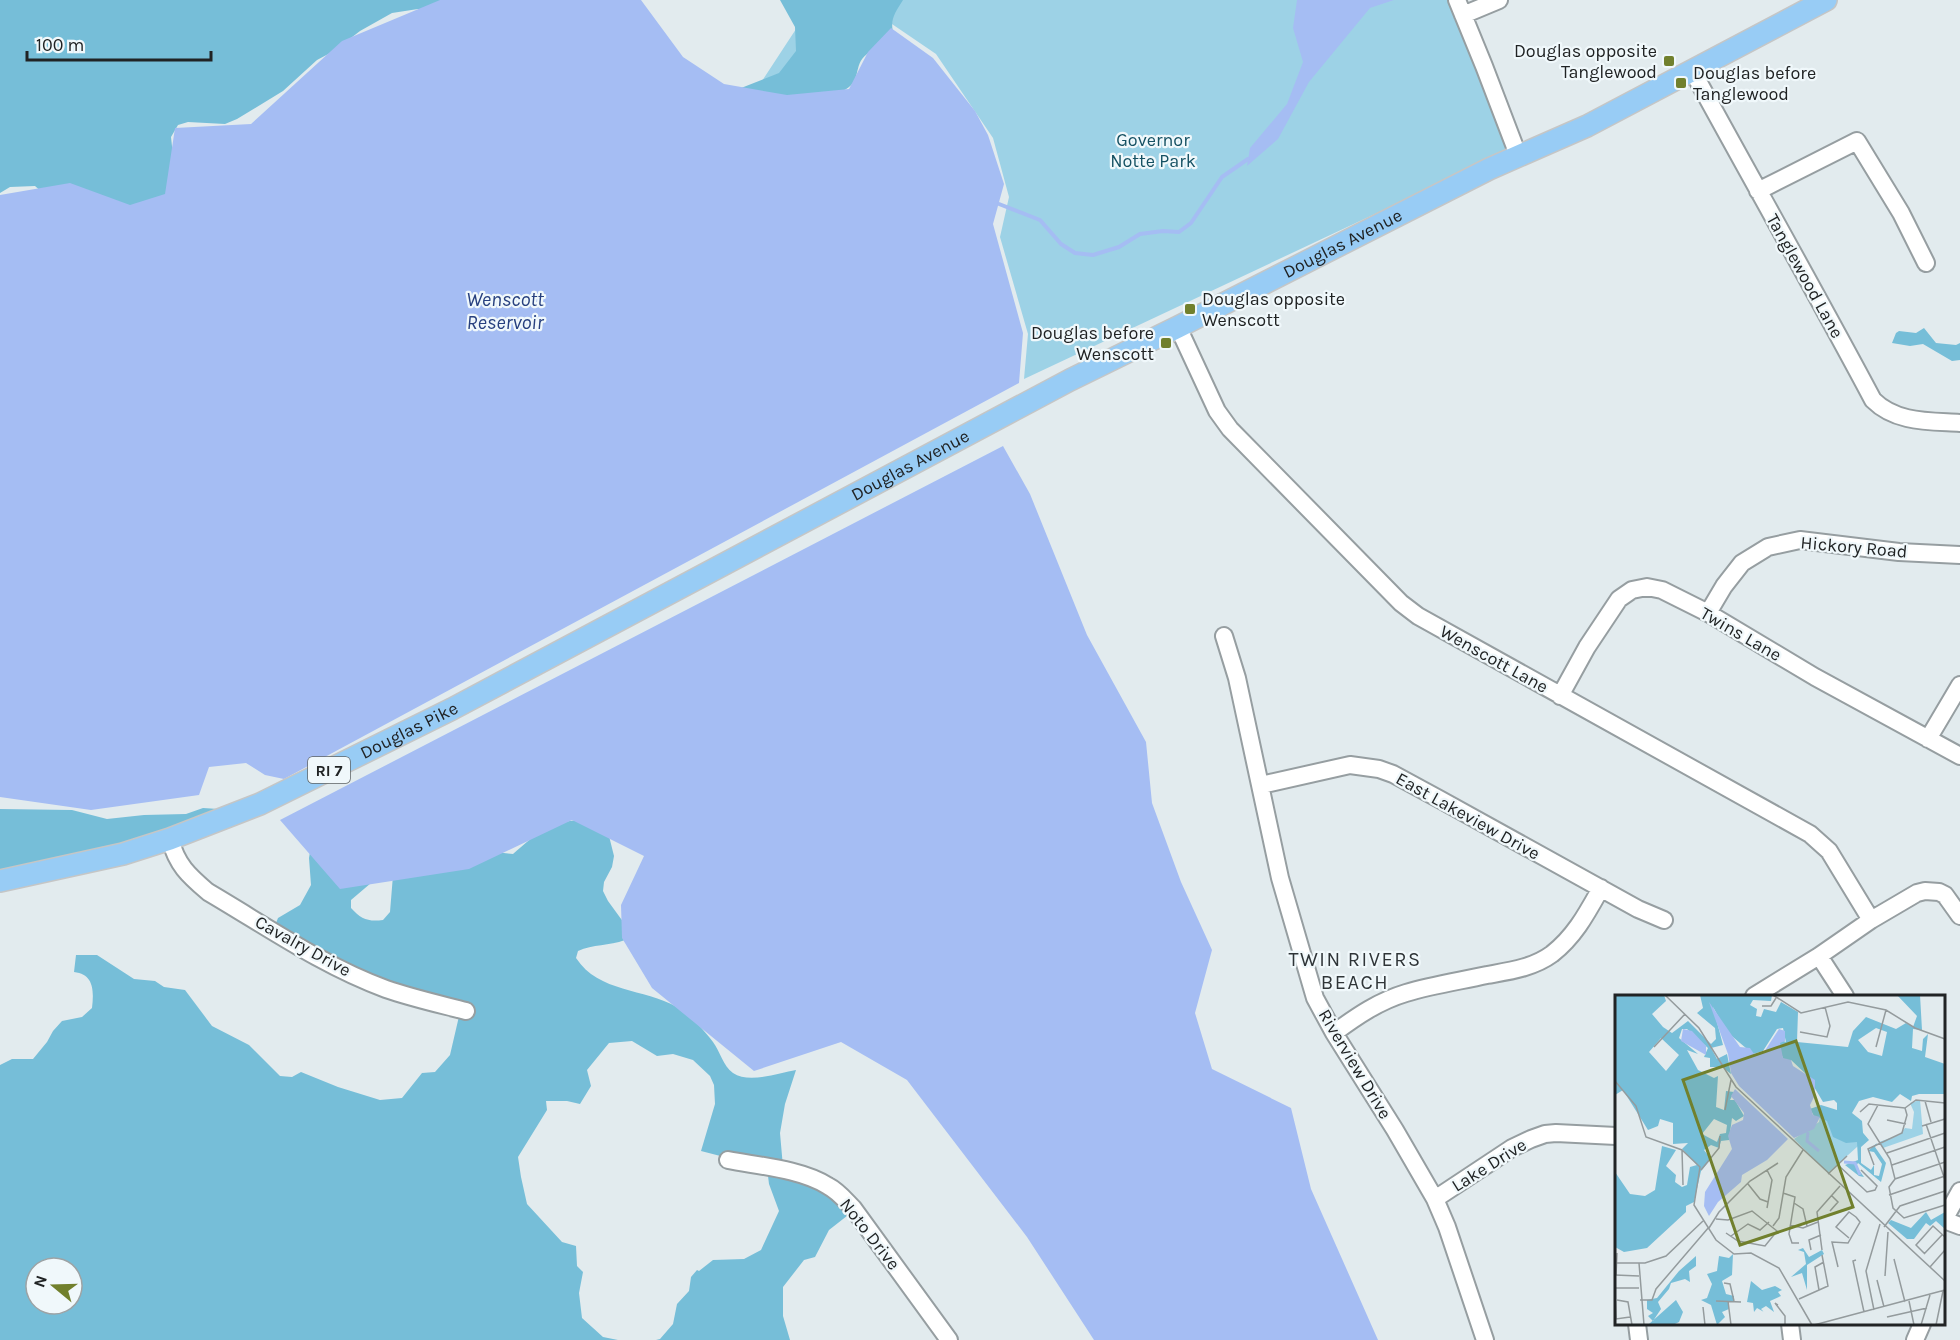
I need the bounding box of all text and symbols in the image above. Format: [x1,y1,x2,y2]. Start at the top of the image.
scale bar [27,24,212,62]
text: 100 m [36,34,84,56]
place label: Douglas opposite Tanglewood [1514,40,1657,83]
marker: Douglas opposite Tanglewood [1662,54,1676,68]
place label: Douglas before Tanglewood [1693,62,1816,105]
marker: Douglas before Tanglewood [1674,76,1688,90]
park label: Governor Notte Park [1110,129,1196,172]
street label: Douglas Avenue [1279,204,1406,283]
street label: Tanglewood Lane [1762,210,1848,342]
water label: Wenscott Reservoir [466,288,545,334]
place label: Douglas opposite Wenscott [1202,288,1345,331]
marker: Douglas opposite Wenscott [1183,302,1197,316]
place label: Douglas before Wenscott [1031,322,1154,365]
marker: Douglas before Wenscott [1159,336,1173,350]
street label: Douglas Avenue [847,425,973,506]
street label: Hickory Road [1800,531,1908,563]
street label: Twins Lane [1697,602,1785,666]
street label: Wenscott Lane [1436,620,1552,698]
street label: Douglas Pike [356,697,462,764]
road number: RI 7 [308,757,350,783]
street label: East Lakeview Drive [1392,767,1544,865]
street label: Cavalry Drive [251,911,355,981]
district label: TWIN RIVERS BEACH [1288,948,1422,994]
inset map [1615,995,1945,1325]
street label: Riverview Drive [1314,1005,1396,1123]
street label: Lake Drive [1448,1133,1530,1197]
street label: Noto Drive [835,1194,905,1274]
north arrow [24,1256,84,1316]
text: N [29,1273,51,1290]

